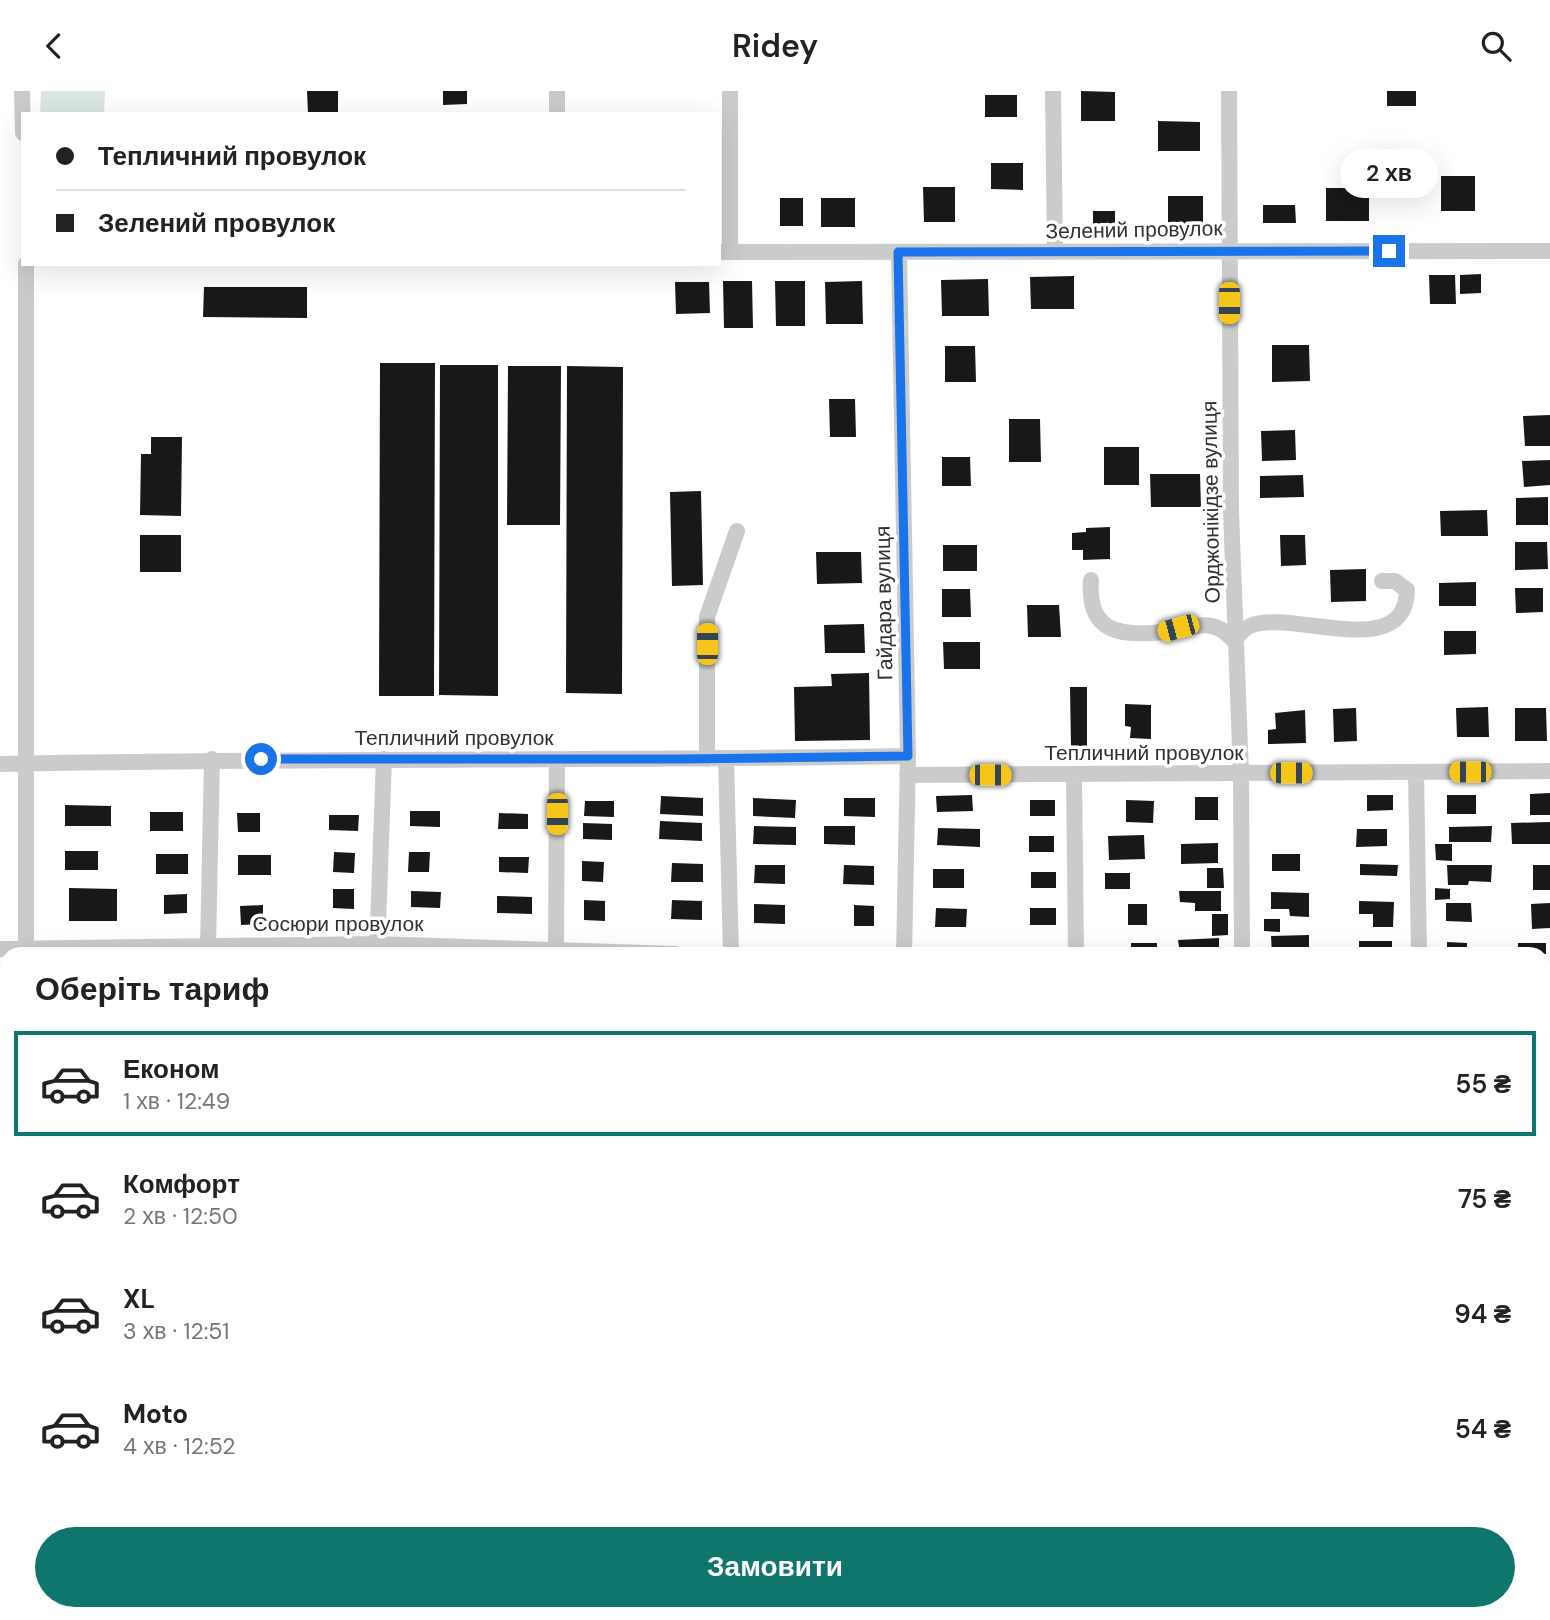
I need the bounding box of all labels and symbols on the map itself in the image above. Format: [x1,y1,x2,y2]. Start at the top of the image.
callout: 2 хв [1340,149,1438,199]
street label: Зелений провулок [1045,214,1224,246]
route end [1373,235,1405,267]
car [1219,282,1240,324]
street label: Орджонікідзе вулиця [1195,400,1227,604]
street label: Гайдара вулиця [869,525,899,681]
car [1155,612,1202,644]
car [697,623,718,665]
street label: Тепличний провулок [354,724,554,752]
street label: Тепличний провулок [1044,739,1244,767]
route start [245,743,277,775]
car [1450,762,1492,783]
car [1271,763,1313,784]
car [970,765,1012,786]
car [547,793,568,835]
street label: Сосюри провулок [253,910,424,938]

